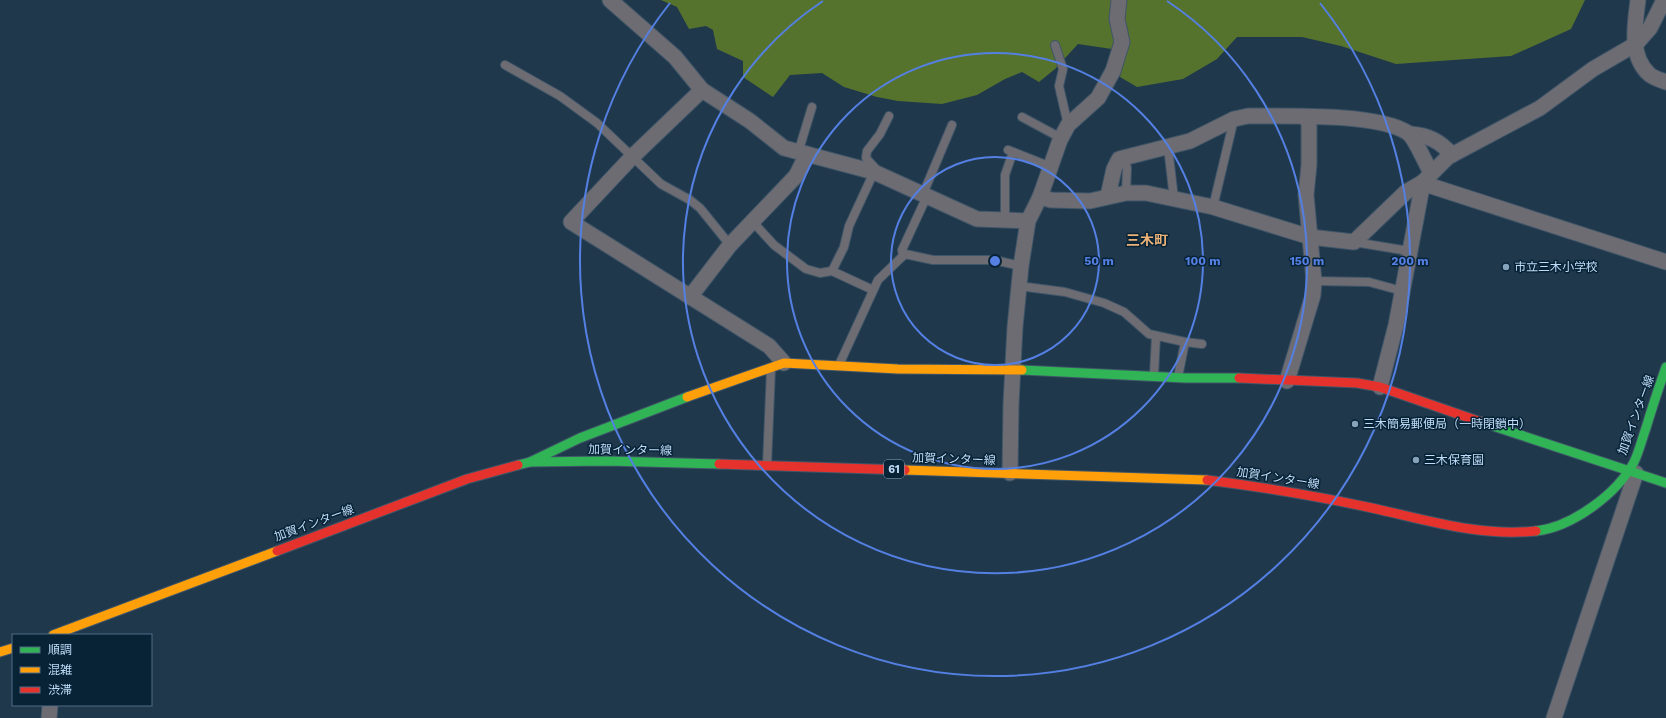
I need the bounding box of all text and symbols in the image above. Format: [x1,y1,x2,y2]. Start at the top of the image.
district label: 三木町 [1126,232,1168,248]
centre of rings [988,254,1002,268]
text: 50 m [1084,254,1114,268]
text: 100 m [1185,254,1221,268]
text: 150 m [1290,254,1324,268]
text: 200 m [1391,254,1429,268]
place label: 市立三木小学校 [1514,260,1598,274]
marker: 市立三木小学校 [1501,262,1511,272]
street label: 加賀インター線 [1615,373,1657,457]
place label: 三木簡易郵便局（一時閉鎖中） [1363,417,1531,431]
marker: 三木簡易郵便局（一時閉鎖中） [1350,419,1360,429]
street label: 加賀インター線 [588,442,672,458]
street label: 加賀インター線 [912,451,996,467]
place label: 三木保育園 [1424,453,1484,467]
marker: 三木保育園 [1411,455,1421,465]
road number: 61 [884,460,904,478]
street label: 加賀インター線 [1235,465,1321,491]
street label: 加賀インター線 [272,502,356,544]
legend [12,634,152,706]
text: 順調 [48,643,72,657]
text: 混雑 [48,663,72,677]
text: 渋滞 [48,683,72,697]

